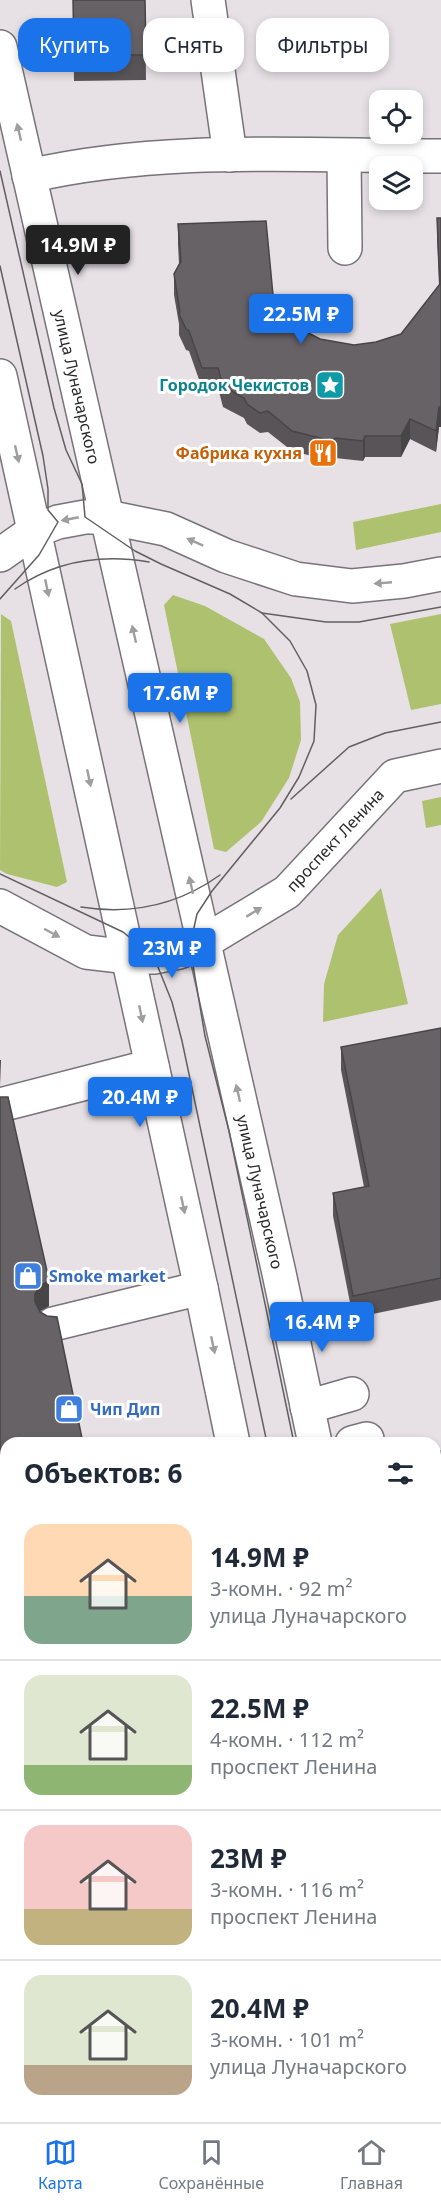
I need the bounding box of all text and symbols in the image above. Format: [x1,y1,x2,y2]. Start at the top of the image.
chip: Купить [18,18,131,72]
chip: Снять [143,18,244,72]
chip: Фильтры [256,18,389,72]
map controls [369,90,423,210]
button: locate [369,90,423,144]
one-way arrow [14,123,24,141]
button: layers [369,156,423,210]
pin: 14.9M ₽ [23,225,133,276]
text: 14.9M ₽ [40,231,116,258]
pin: 22.5M ₽ [246,294,356,345]
text: 22.5M ₽ [263,300,339,327]
street label: улица Луначарского [49,308,105,466]
place icon: Городок Чекистов [314,369,346,401]
place label: Городок Чекистов [159,374,309,396]
restaurant icon: Фабрика кухня [307,437,339,469]
place label: Фабрика кухня [175,442,302,464]
one-way arrow [13,445,22,464]
one-way arrow [60,515,79,524]
one-way arrow [186,537,204,547]
one-way arrow [374,578,393,588]
one-way arrow [43,579,52,598]
one-way arrow [129,624,138,643]
pin: 17.6M ₽ [125,673,235,724]
text: 17.6M ₽ [142,679,218,706]
one-way arrow [85,769,94,788]
street label: проспект Ленина [281,784,389,896]
one-way arrow [185,876,195,895]
one-way arrow [246,907,262,918]
one-way arrow [43,928,60,938]
pin: 23M ₽ [130,928,214,979]
text: 23M ₽ [143,934,201,961]
one-way arrow [137,1005,146,1024]
pin: 20.4M ₽ [85,1077,195,1128]
text: 20.4M ₽ [102,1083,178,1110]
one-way arrow [232,1083,242,1102]
street label: улица Луначарского [232,1113,288,1271]
one-way arrow [179,1196,188,1215]
shop icon: Smoke market [12,1260,44,1292]
place label: Smoke market [49,1265,166,1287]
pin: 16.4M ₽ [267,1302,377,1353]
text: 16.4M ₽ [284,1308,360,1335]
one-way arrow [209,1336,218,1355]
shop icon: Чип Дип [53,1393,85,1425]
place label: Чип Дип [90,1398,160,1420]
text: Объектов: 6 [24,1455,182,1491]
icon: filters [384,1457,417,1490]
text: 14.9M ₽ [210,1539,309,1575]
icon: home [72,1548,144,1620]
text: 3-комн. · 92 m² [210,1575,353,1602]
text: улица Луначарского [210,1602,407,1629]
text: 22.5M ₽ [210,1690,309,1726]
icon: home [72,1699,144,1771]
text: 4-комн. · 112 m² [210,1726,364,1753]
text: проспект Ленина [210,1753,377,1780]
text: 23M ₽ [210,1840,287,1876]
icon: home [72,1849,144,1921]
text: 3-комн. · 116 m² [210,1876,364,1903]
text: проспект Ленина [210,1903,377,1930]
text: 20.4M ₽ [210,1990,309,2026]
icon: home [72,1999,144,2071]
text: 3-комн. · 101 m² [210,2026,364,2053]
text: улица Луначарского [210,2053,407,2080]
tab: Карта [38,2136,83,2194]
tab: Сохранённые [159,2136,264,2194]
tab: Главная [340,2136,403,2194]

